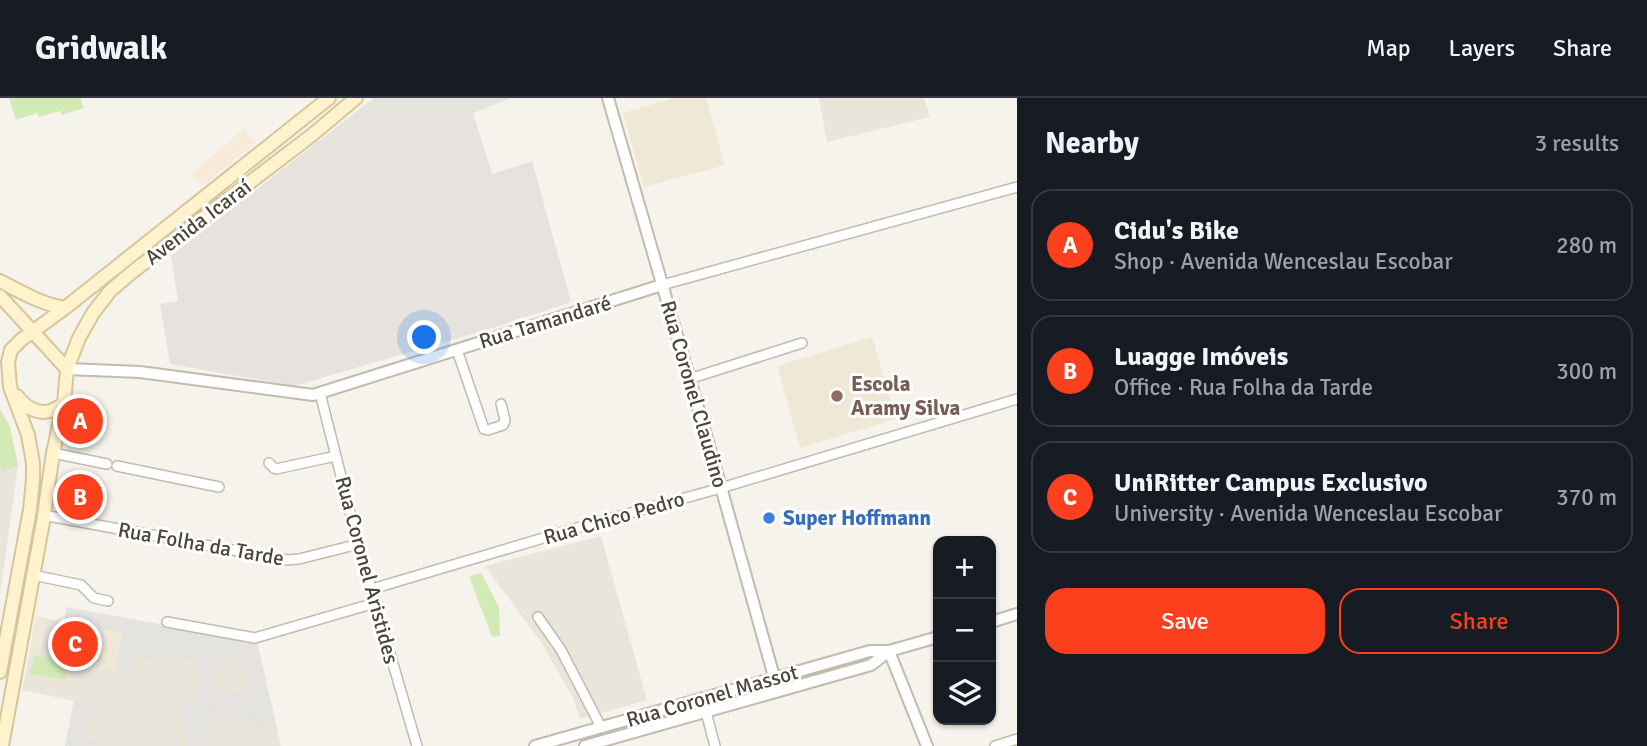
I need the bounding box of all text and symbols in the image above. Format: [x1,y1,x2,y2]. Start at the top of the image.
text: Gridwalk [35,28,167,69]
text: Map [1366,33,1411,63]
text: Layers [1449,33,1515,63]
text: Share [1553,33,1612,63]
text: Nearby [1045,125,1139,162]
text: 3 results [1535,129,1619,158]
street label: Avenida Icaraí [140,173,257,270]
text: Cidu's Bike [1114,215,1239,247]
text: A [1063,231,1077,260]
text: 280 m [1556,231,1617,260]
text: Shop · Avenida Wenceslau Escobar [1114,247,1453,276]
street label: Rua Tamandaré [476,290,614,354]
street label: Rua Coronel Claudino [655,297,733,491]
your location [407,320,441,354]
text: Luagge Imóveis [1114,341,1288,373]
text: B [1063,357,1077,386]
text: 300 m [1556,357,1617,386]
place label: Escola Aramy Silva [851,371,960,421]
text: Office · Rua Folha da Tarde [1114,373,1373,402]
marker: Escola Aramy Silva [829,388,845,404]
pin: A [57,395,103,447]
text: UniRitter Campus Exclusivo [1114,467,1427,499]
pin: B [57,471,103,523]
street label: Rua Coronel Aristides [329,473,405,667]
text: C [1063,483,1077,512]
text: 370 m [1556,483,1617,512]
street label: Rua Chico Pedro [541,485,687,551]
text: University · Avenida Wenceslau Escobar [1114,499,1502,528]
place label: Super Hoffmann [783,505,931,531]
marker: Super Hoffmann [761,510,777,526]
street label: Rua Folha da Tarde [116,517,286,571]
map controls [933,536,996,725]
button: + [933,536,996,599]
button: Save [1045,588,1325,654]
button: Share [1339,588,1619,654]
button: − [933,599,996,662]
pin: C [52,618,98,670]
street label: Rua Coronel Massot [623,659,801,733]
button: layers [933,662,996,725]

